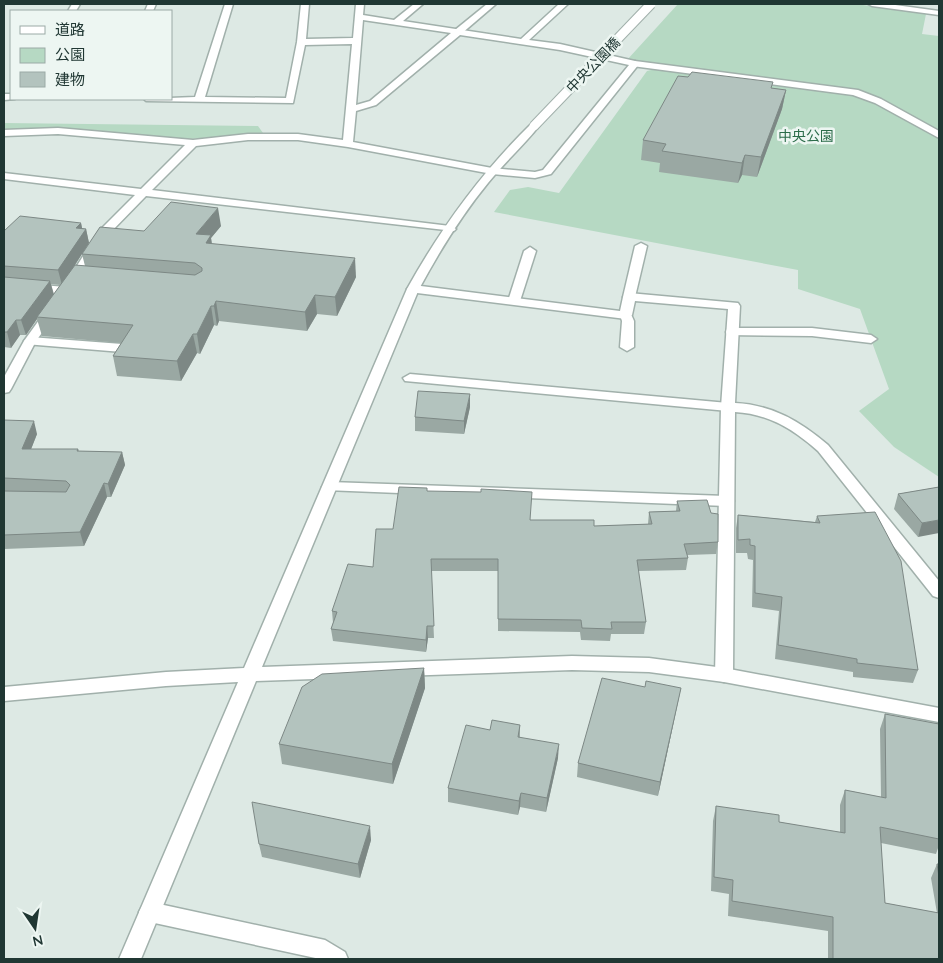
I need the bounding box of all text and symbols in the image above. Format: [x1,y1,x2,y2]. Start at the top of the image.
legend [10,10,172,100]
text: 道路 [55,20,85,39]
street label: 中央公園橋 [562,34,624,96]
text: 公園 [55,45,85,64]
text: 建物 [55,70,85,89]
park label: 中央公園 [778,127,834,145]
north arrow [10,903,60,953]
text: N [31,931,45,951]

